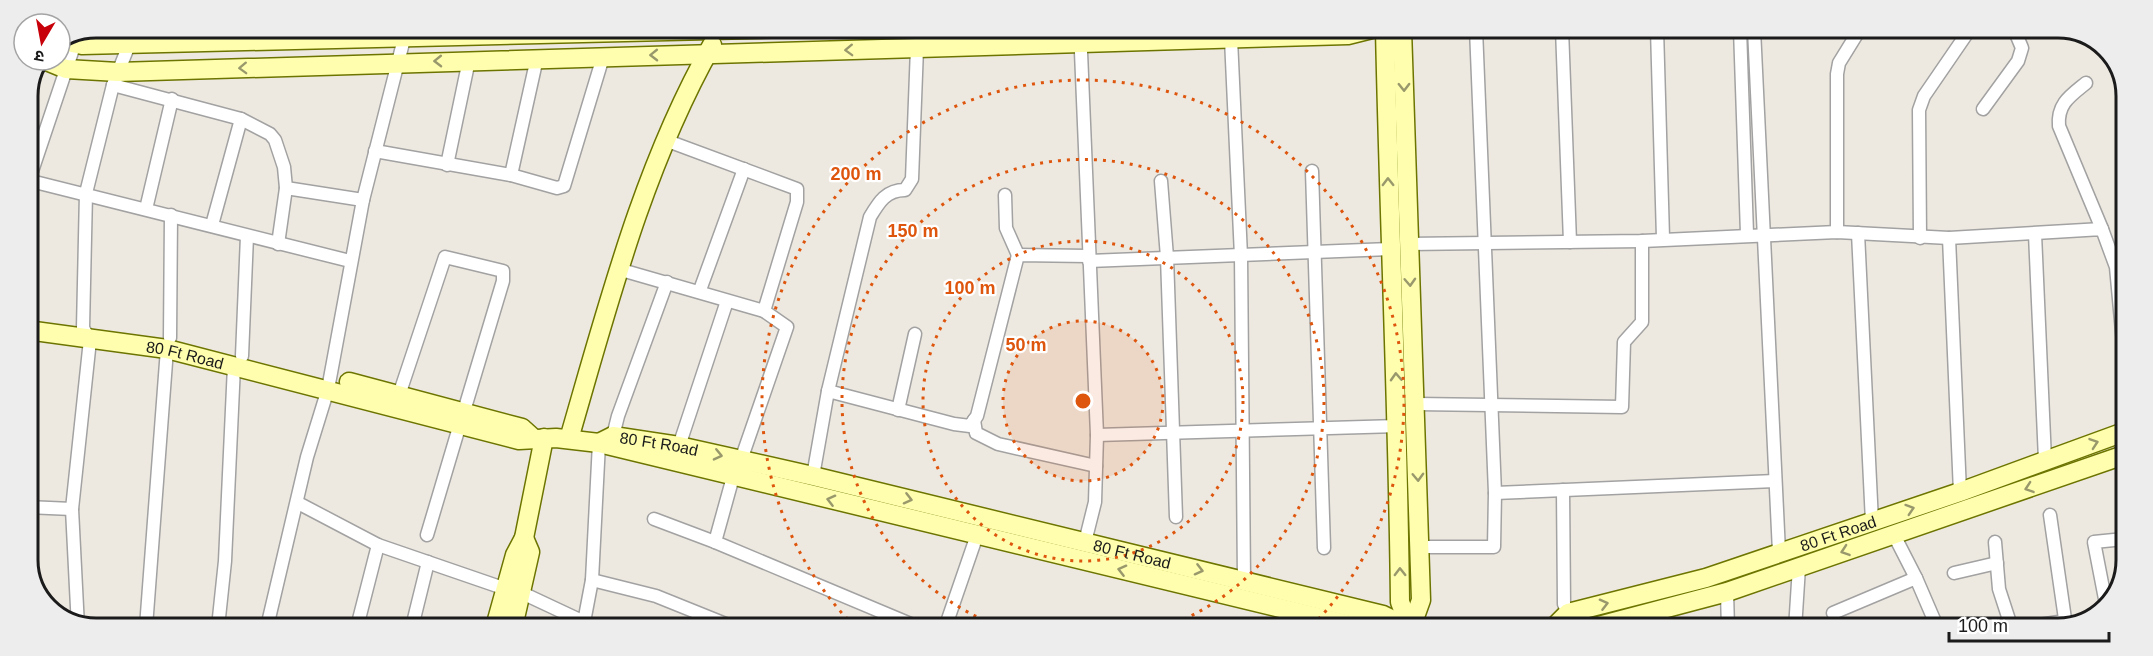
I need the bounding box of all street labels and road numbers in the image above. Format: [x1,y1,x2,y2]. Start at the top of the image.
street label: 80 Ft Road [145,338,226,372]
street label: 80 Ft Road [619,429,700,459]
street label: 80 Ft Road [1798,513,1878,554]
street label: 80 Ft Road [1092,536,1173,571]

